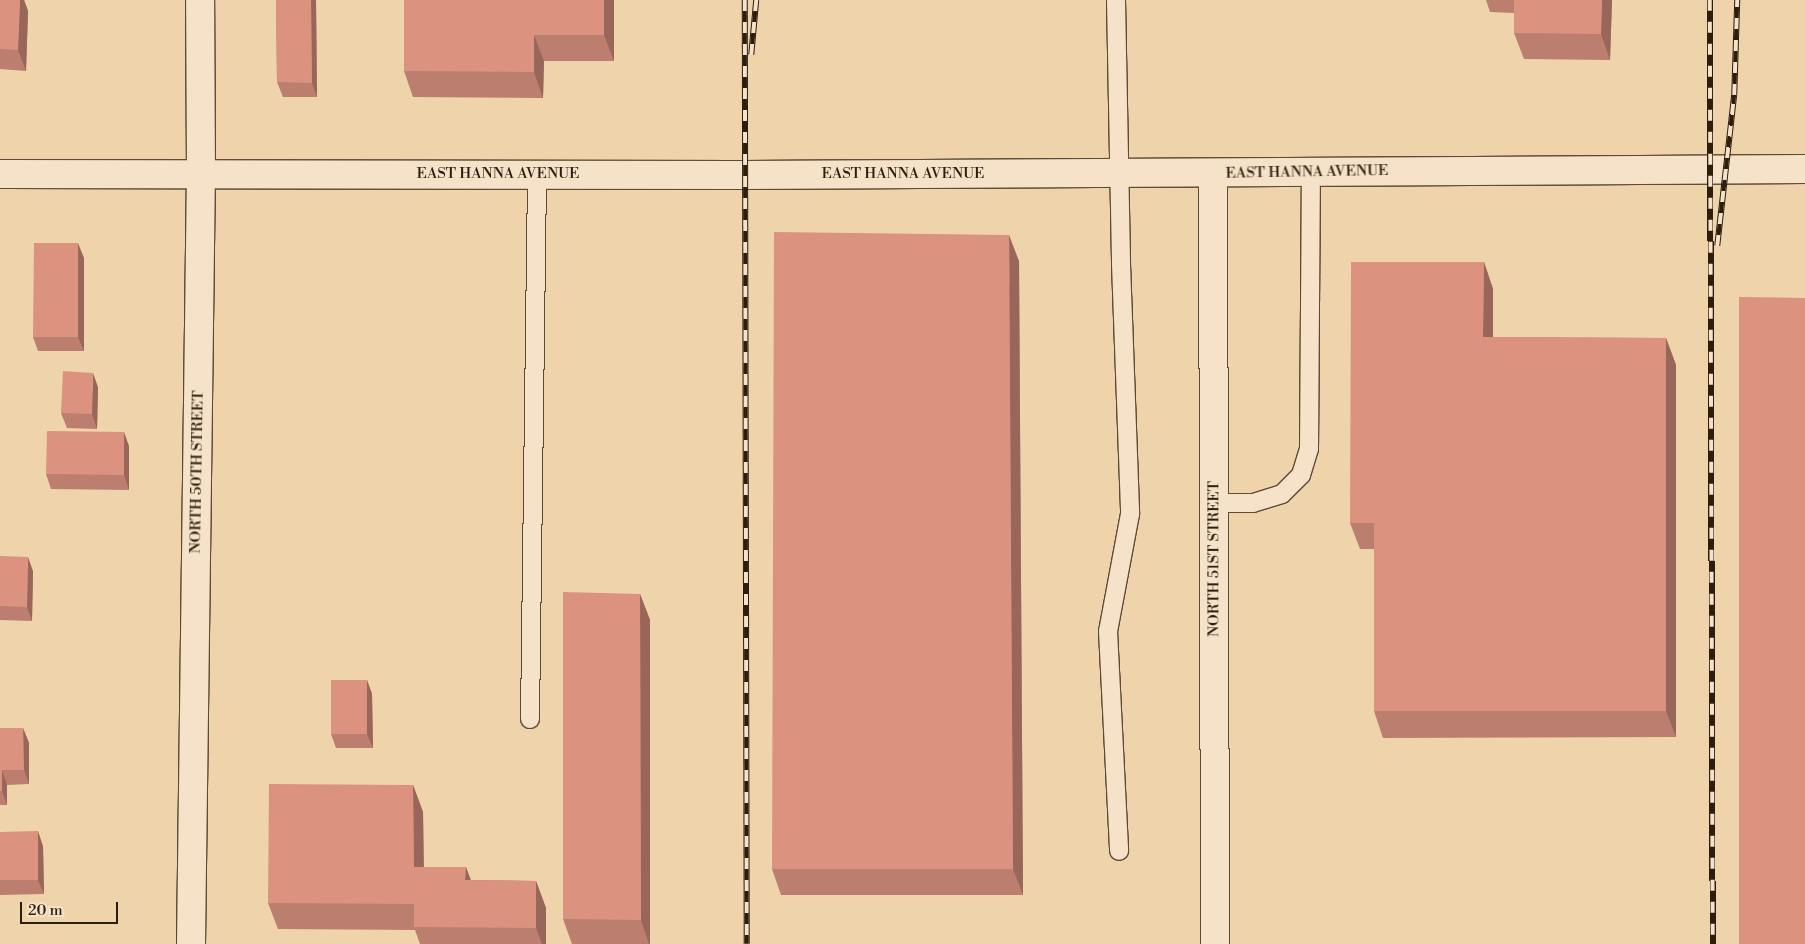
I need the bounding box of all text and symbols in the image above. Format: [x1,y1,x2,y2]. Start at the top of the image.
street label: EAST HANNA AVENUE [1225,162,1389,182]
street label: EAST HANNA AVENUE [417,165,579,183]
street label: EAST HANNA AVENUE [822,165,984,183]
street label: NORTH 50TH STREET [187,390,207,554]
street label: NORTH 51ST STREET [1205,481,1223,637]
scale bar [22,892,120,924]
text: 20 m [28,901,63,920]

